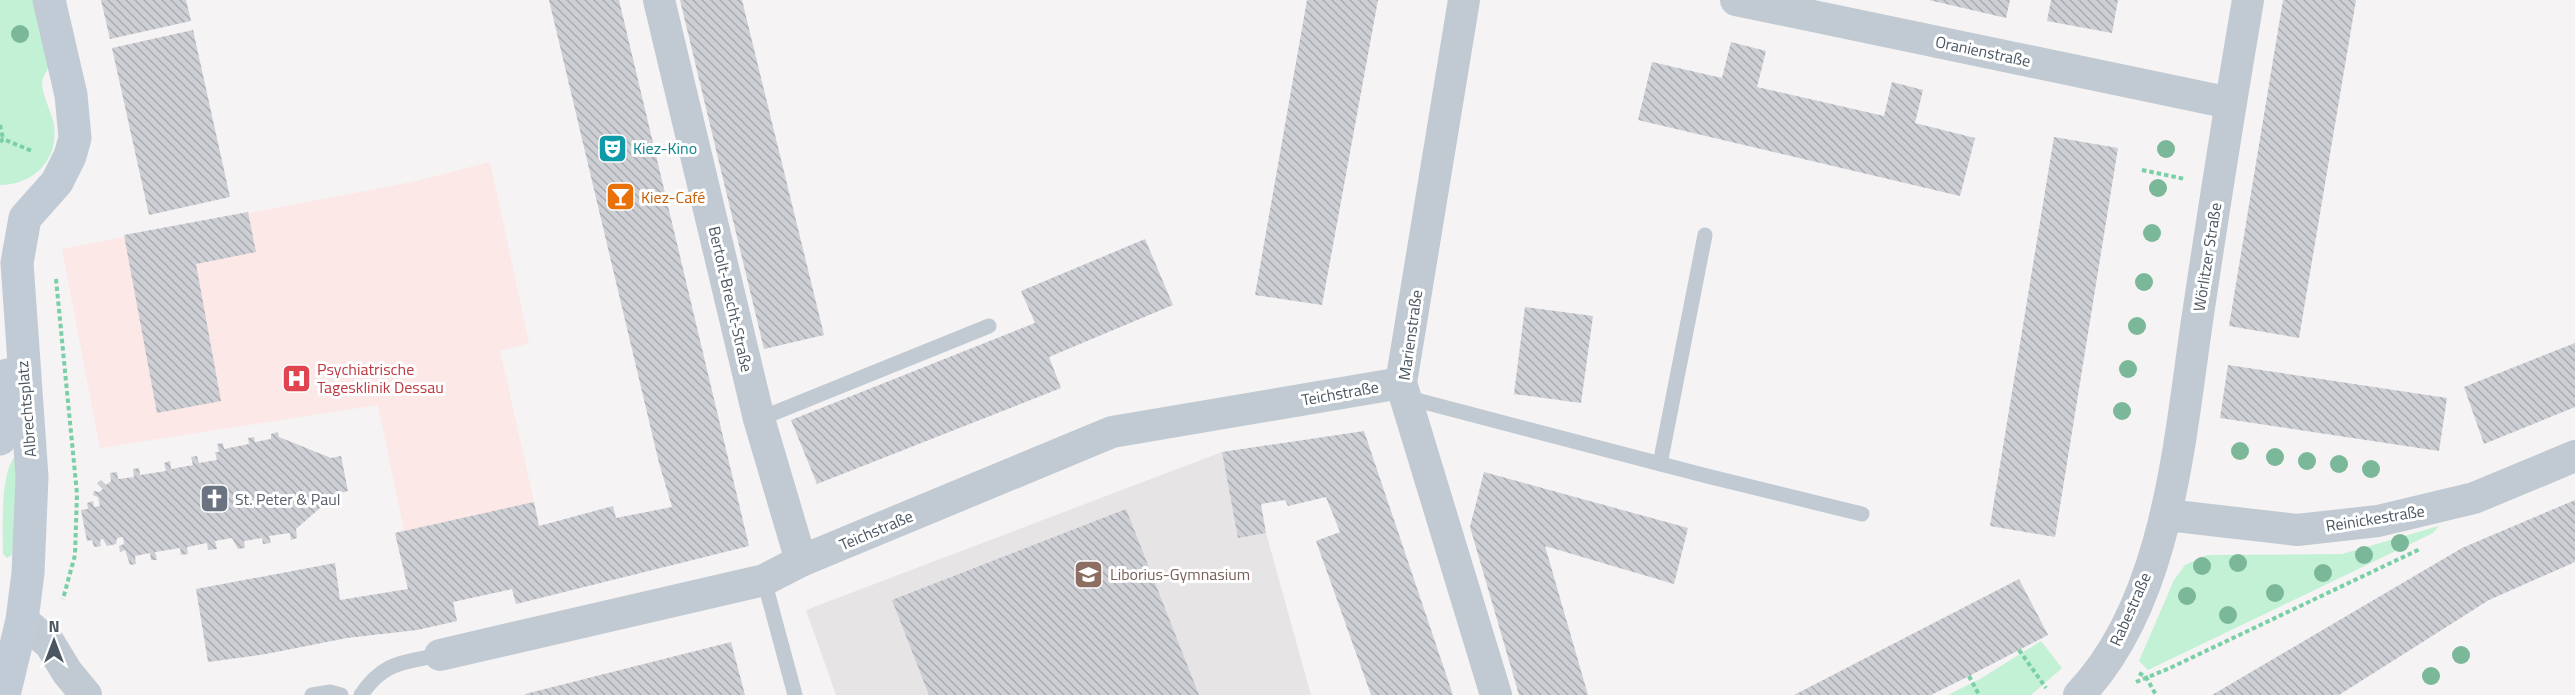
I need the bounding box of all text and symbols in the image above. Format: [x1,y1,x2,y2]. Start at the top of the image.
street label: Oranienstraße [1933,29,2033,73]
theatre icon: Kiez-Kino [596,132,628,164]
place label: Kiez-Kino [633,136,697,160]
bar icon: Kiez-Café [604,181,636,213]
place label: Kiez-Café [641,185,705,209]
street label: Wörlitzer Straße [2187,201,2227,313]
street label: Bertolt-Brecht-Straße [703,224,759,374]
street label: Marienstraße [1392,288,1428,382]
place label: Psychiatrische Tagesklinik Dessau [317,357,444,399]
street label: Albrechtsplatz [10,360,42,458]
hospital icon: Psychiatrische Tagesklinik Dessau [280,362,312,394]
street label: Teichstraße [1300,374,1380,412]
church icon: St. Peter & Paul [198,483,230,515]
place label: St. Peter & Paul [235,487,340,511]
street label: Reinickestraße [2324,498,2426,538]
street label: Teichstraße [835,504,917,556]
school or university icon: Liborius-Gymnasium [1073,558,1105,590]
place label: Liborius-Gymnasium [1110,562,1250,586]
street label: Rabestraße [2103,568,2157,650]
north arrow [24,611,84,671]
text: N [48,614,60,638]

